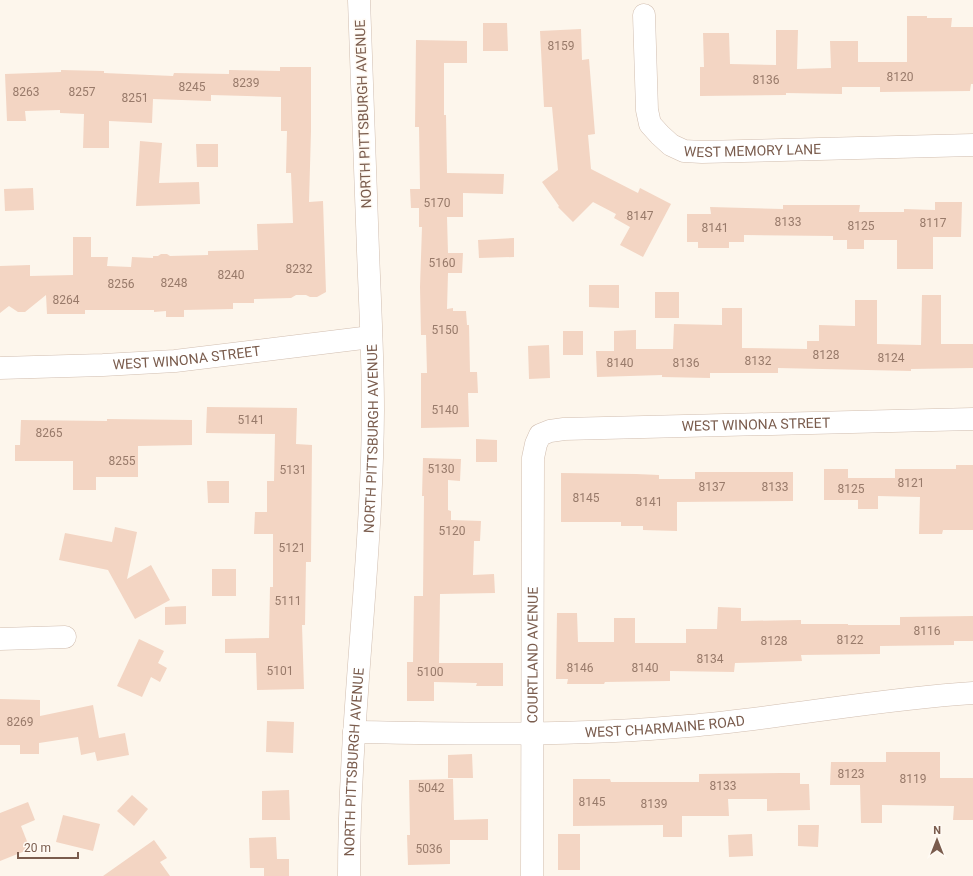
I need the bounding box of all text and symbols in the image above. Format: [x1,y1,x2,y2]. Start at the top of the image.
street label: NORTH PITTSBURGH AVENUE [352,19,374,209]
house number: 8159 [548,39,574,53]
house number: 8120 [887,70,914,84]
house number: 8136 [753,73,780,87]
house number: 8239 [233,76,259,90]
house number: 8245 [179,80,206,94]
house number: 8263 [13,85,39,99]
house number: 8257 [69,85,96,99]
house number: 8251 [122,91,148,105]
street label: WEST MEMORY LANE [683,141,821,160]
house number: 5170 [424,196,451,210]
house number: 8147 [627,209,654,223]
house number: 8133 [775,215,801,229]
house number: 8117 [920,216,947,230]
house number: 8125 [848,219,875,233]
house number: 8141 [702,221,728,235]
house number: 5160 [429,256,456,270]
house number: 8232 [286,262,313,276]
house number: 8240 [218,268,245,282]
house number: 8248 [161,276,188,290]
house number: 8256 [108,277,135,291]
house number: 8264 [53,293,80,307]
house number: 5150 [432,323,459,337]
street label: WEST WINONA STREET [112,343,262,372]
street label: NORTH PITTSBURGH AVENUE [360,344,381,534]
house number: 8128 [813,348,840,362]
house number: 8124 [878,351,905,365]
house number: 8132 [745,354,772,368]
house number: 8140 [607,356,634,370]
house number: 8136 [673,356,700,370]
house number: 5140 [432,403,459,417]
house number: 5141 [238,413,264,427]
street label: WEST WINONA STREET [681,414,831,434]
house number: 8265 [36,426,63,440]
house number: 8255 [109,454,136,468]
house number: 5130 [428,462,455,476]
house number: 5131 [280,463,306,477]
house number: 8121 [898,476,924,490]
house number: 8137 [699,480,726,494]
house number: 8133 [762,480,788,494]
house number: 8125 [838,482,865,496]
house number: 8145 [573,491,600,505]
house number: 8141 [636,495,662,509]
house number: 5120 [439,524,466,538]
house number: 5121 [279,541,305,555]
street label: COURTLAND AVENUE [524,587,541,723]
house number: 5111 [275,594,301,608]
house number: 8116 [914,624,941,638]
house number: 8122 [837,633,864,647]
house number: 8128 [761,634,788,648]
house number: 8134 [697,652,724,666]
house number: 8146 [567,661,594,675]
house number: 8140 [632,661,659,675]
house number: 5101 [267,664,293,678]
house number: 5100 [417,665,444,679]
street label: NORTH PITTSBURGH AVENUE [341,667,367,857]
street label: WEST CHARMAINE ROAD [584,712,746,740]
house number: 8269 [7,715,33,729]
house number: 8123 [838,767,864,781]
house number: 8119 [900,772,926,786]
house number: 8133 [710,779,736,793]
house number: 5042 [418,781,445,795]
house number: 8145 [579,795,606,809]
house number: 8139 [641,797,667,811]
north arrow [917,820,957,860]
text: N [933,824,941,837]
scale bar [18,834,78,860]
text: 20 m [24,841,51,855]
house number: 5036 [416,842,443,856]

